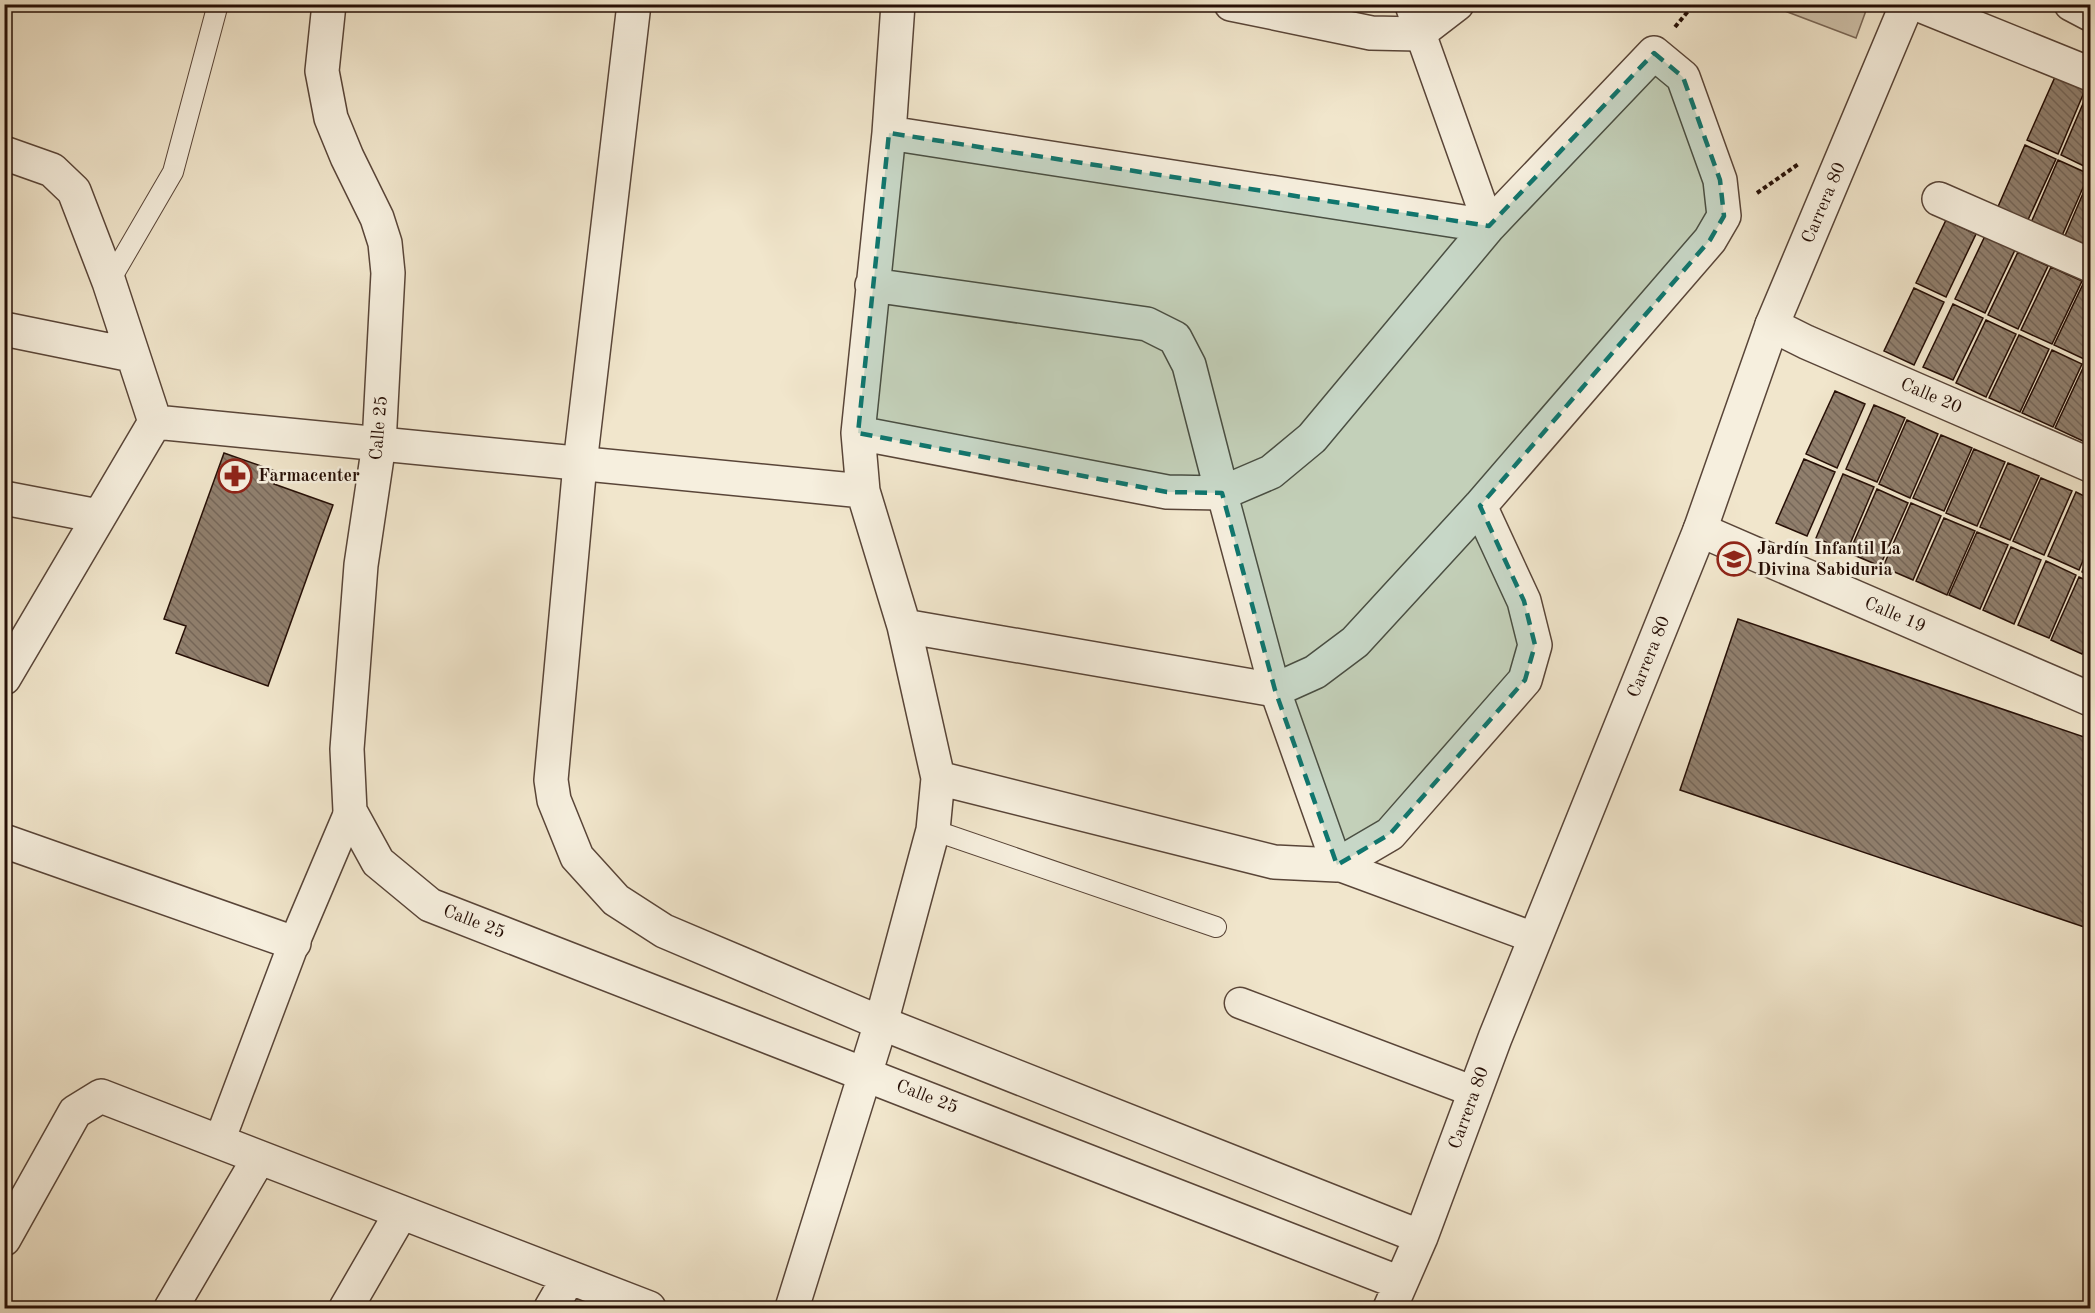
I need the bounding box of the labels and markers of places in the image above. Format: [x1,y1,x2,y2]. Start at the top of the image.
pharmacy icon: Farmacenter [217,458,253,494]
place label: Farmacenter [258,467,360,485]
place label: Jardín Infantil La Divina Sabiduria [1757,540,1901,579]
school or university icon: Jardín Infantil La Divina Sabiduria [1716,541,1752,577]

